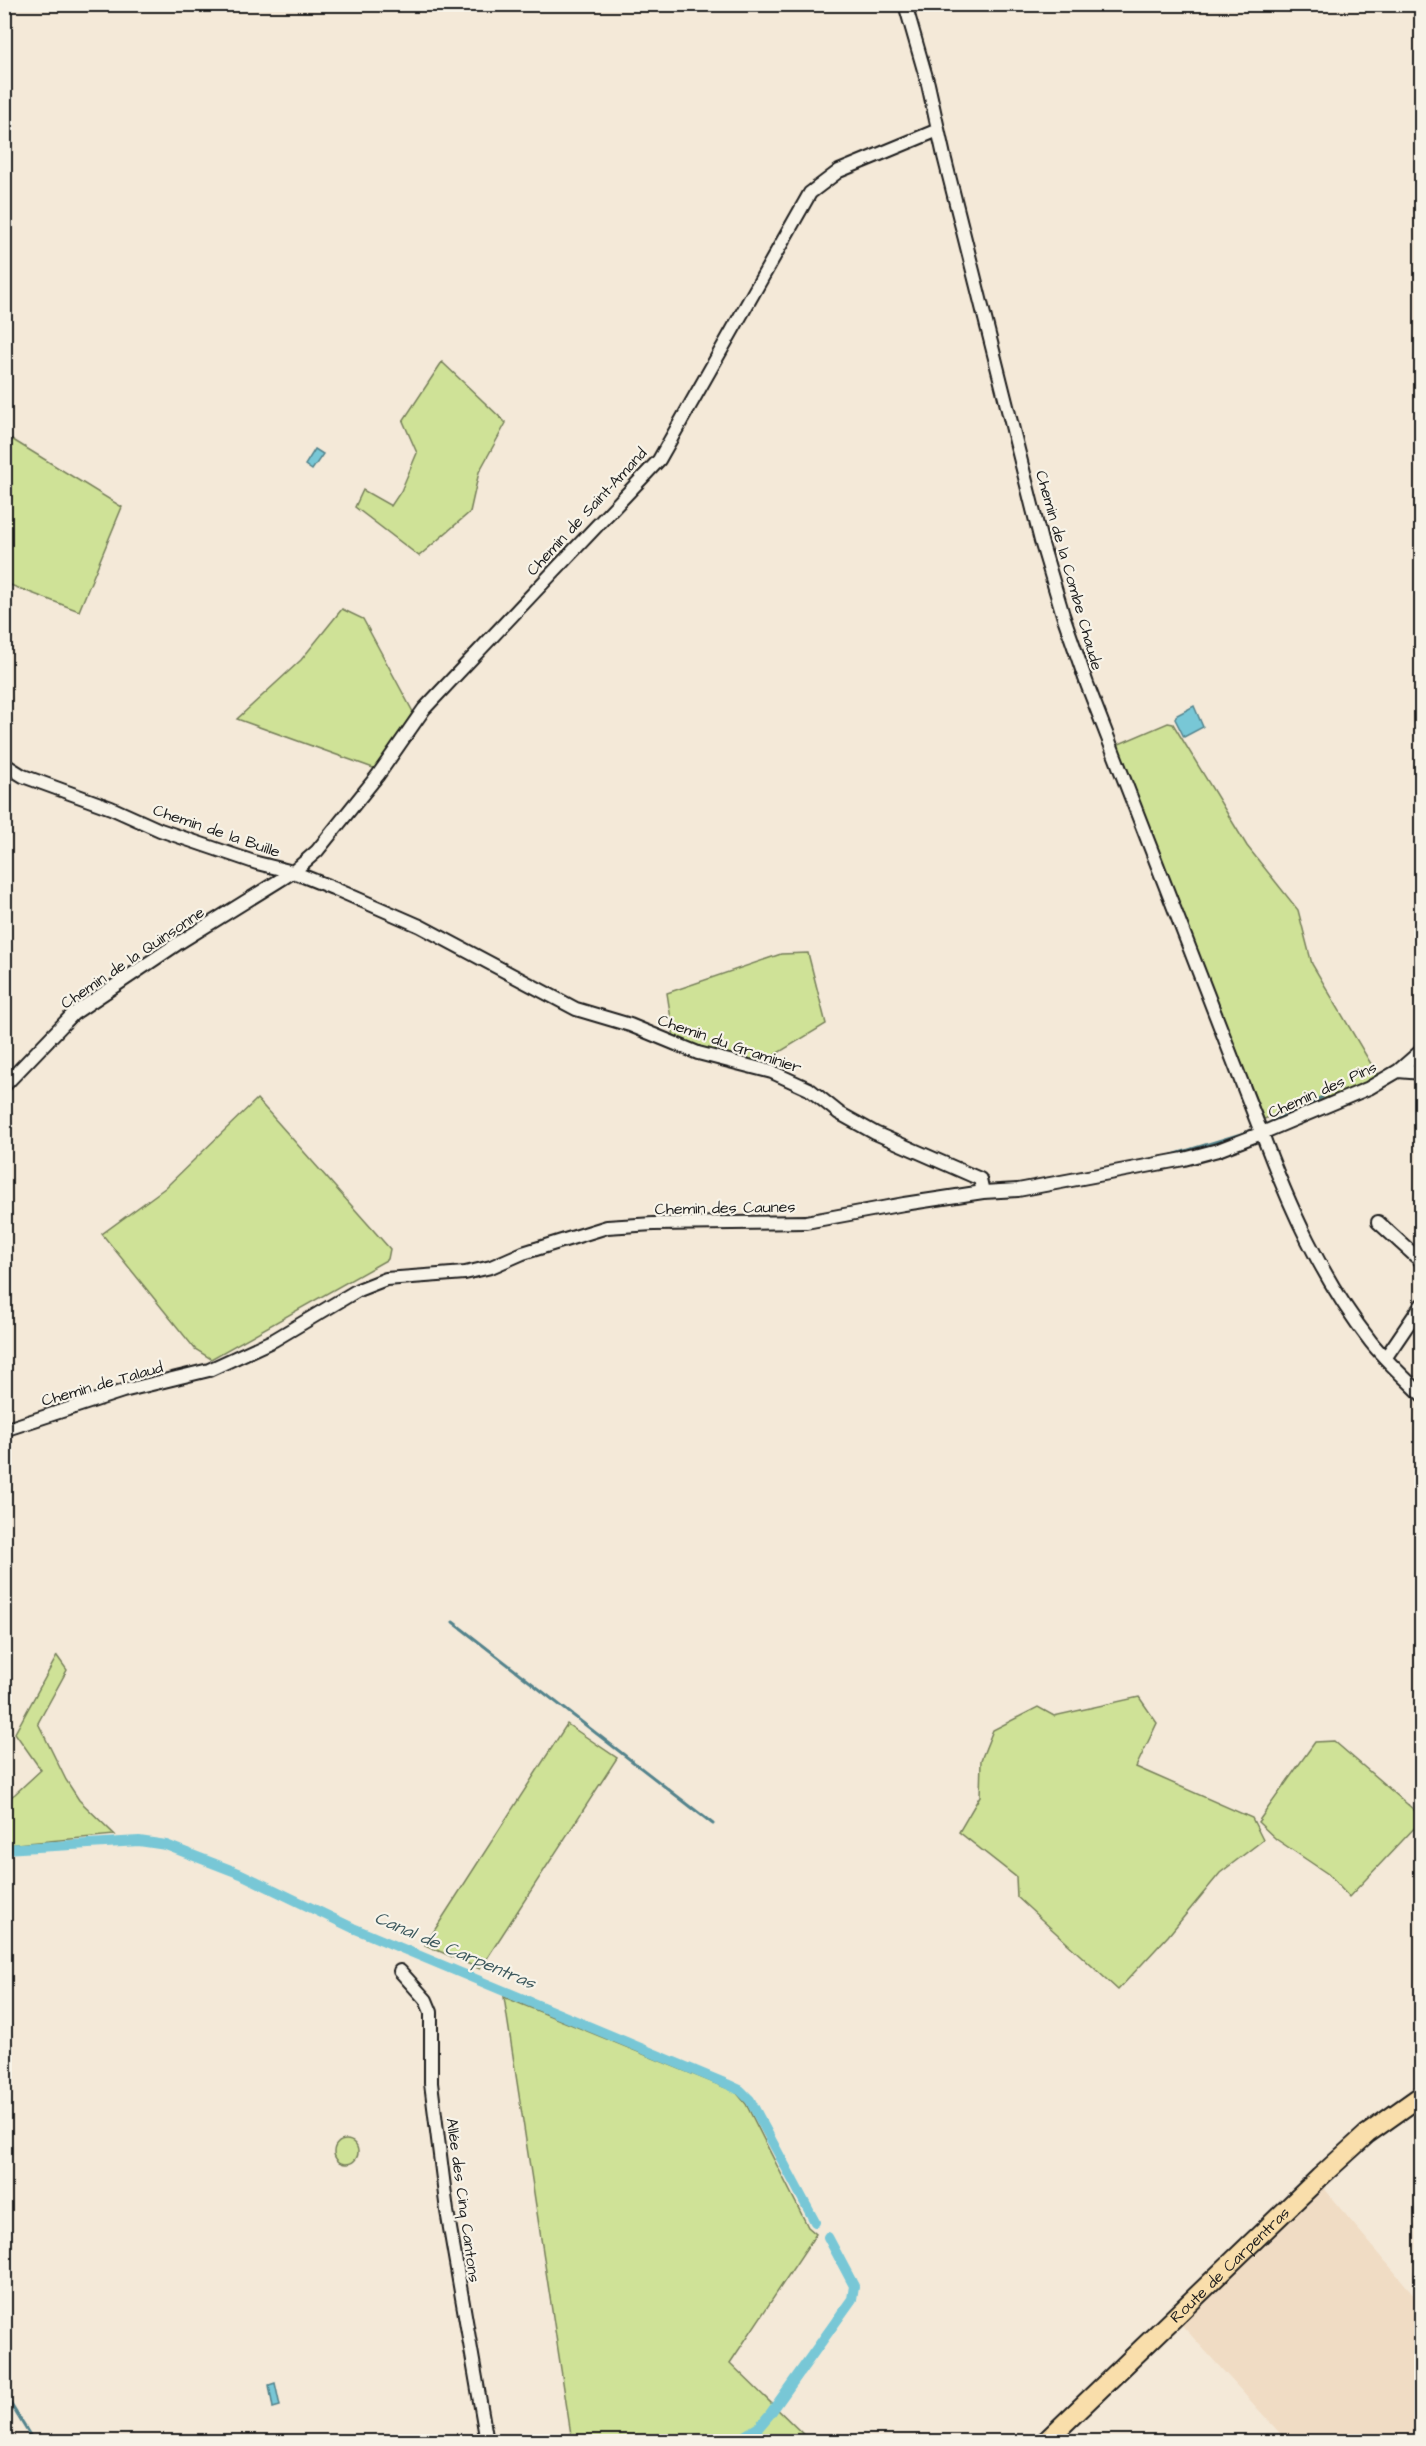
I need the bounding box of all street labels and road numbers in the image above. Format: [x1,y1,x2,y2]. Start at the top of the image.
street label: Chemin de Saint-Amand [521,443,652,581]
street label: Chemin de la Combe Chaude [1030,468,1108,673]
street label: Chemin de la Buille [150,799,284,863]
street label: Chemin de la Quinsonne [56,901,209,1014]
street label: Chemin du Graminier [655,1009,805,1079]
street label: Chemin des Pins [1264,1056,1380,1124]
street label: Chemin des Caunes [654,1196,796,1220]
street label: Chemin de Talaud [39,1356,166,1412]
street label: Allée des Cinq Cantons [441,2117,485,2284]
street label: Route de Carpentras [1165,2202,1295,2328]

